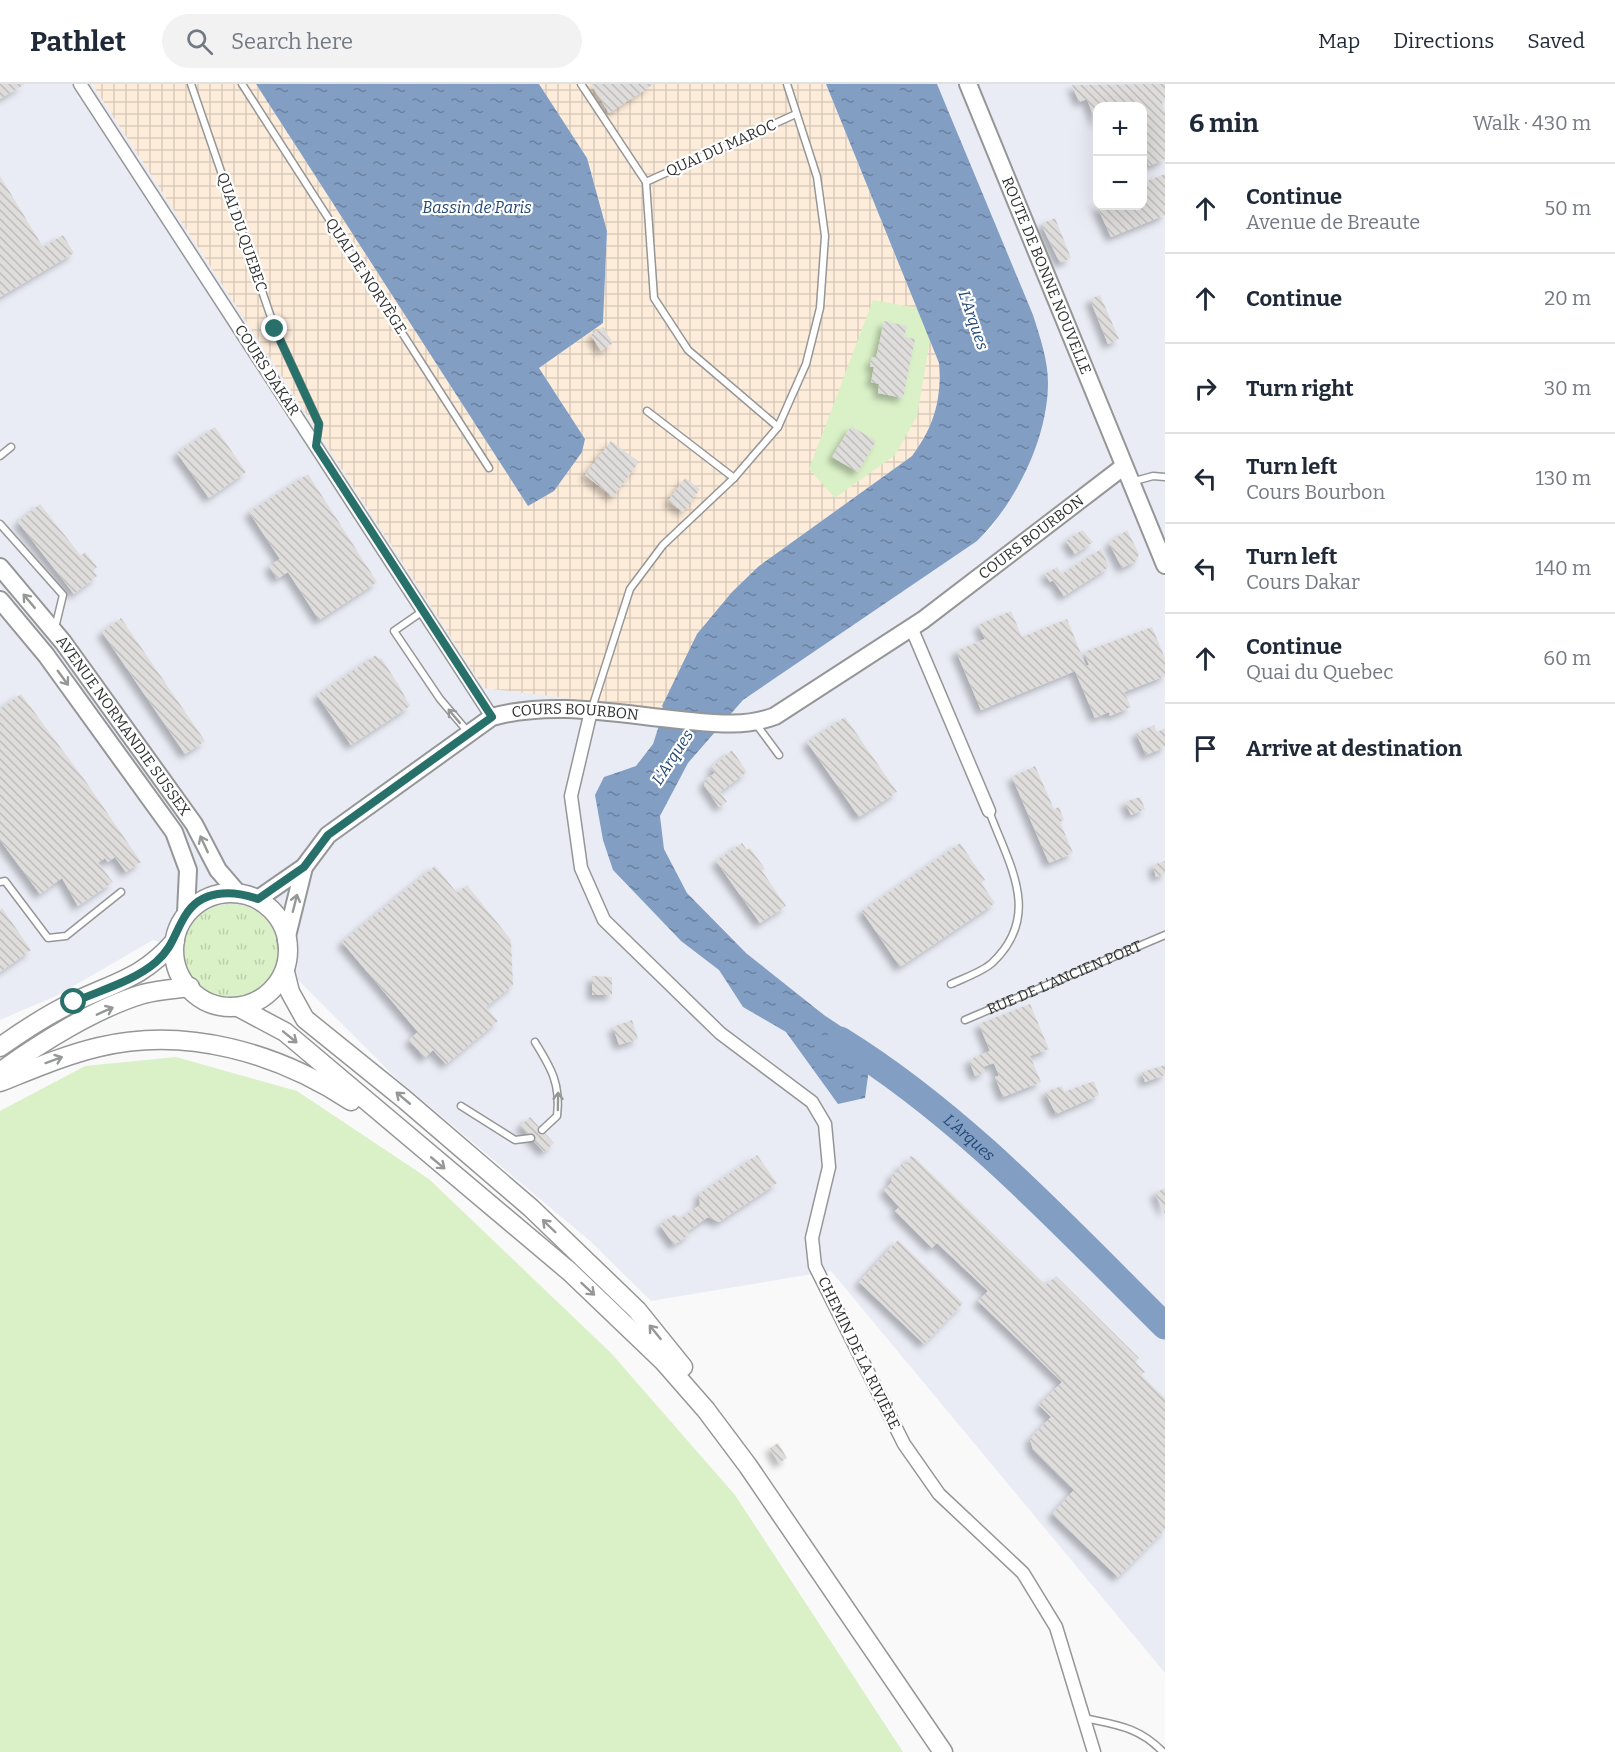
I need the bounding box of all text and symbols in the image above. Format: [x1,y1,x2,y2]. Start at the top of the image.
search box [162,14,582,68]
text: Pathlet [30,25,126,58]
icon: search [183,25,216,58]
text: Search here [231,28,353,55]
text: Map [1318,28,1360,54]
text: Directions [1393,28,1494,54]
text: Saved [1527,28,1585,54]
map controls [1093,102,1147,210]
button: + [1093,102,1147,156]
text: 6 min [1189,108,1259,139]
text: Walk · 430 m [1473,111,1591,135]
street label: QUAI DU MAROC [663,116,779,180]
button: − [1093,156,1147,210]
street label: QUAI DU QUEBEC [213,170,271,294]
street label: ROUTE DE BONNE NOUVELLE [998,174,1095,377]
text: Continue [1246,183,1342,210]
icon: ahead [1189,192,1222,225]
text: 50 m [1544,196,1591,220]
water label: Bassin de Paris [422,198,532,217]
text: Avenue de Breaute [1246,210,1420,234]
street label: QUAI DE NORVÈGE [322,215,410,337]
icon: ahead [1189,282,1222,315]
text: Continue [1246,285,1342,312]
text: 20 m [1544,286,1591,310]
water label: L'Arques [954,288,993,353]
route end [261,315,287,341]
street label: COURS DAKAR [231,321,303,419]
icon: right [1189,372,1222,405]
text: Turn right [1246,375,1354,402]
text: 30 m [1544,376,1591,400]
text: Turn left [1246,453,1338,480]
icon: left [1189,462,1222,495]
text: 130 m [1536,466,1591,490]
text: Cours Bourbon [1246,480,1385,504]
street label: COURS BOURBON [975,491,1087,583]
text: Turn left [1246,543,1338,570]
icon: left [1189,552,1222,585]
text: 140 m [1535,556,1591,580]
text: Cours Dakar [1246,570,1360,594]
one-way arrow [22,594,36,609]
street label: AVENUE NORMANDIE SUSSEX [52,632,194,820]
text: Continue [1246,633,1342,660]
icon: ahead [1189,642,1222,675]
text: 60 m [1543,646,1591,670]
text: Quai du Quebec [1246,660,1393,684]
one-way arrow [56,670,69,686]
street label: COURS BOURBON [510,700,640,724]
one-way arrow [447,709,461,724]
water label: L'Arques [648,726,697,788]
icon: arrive [1189,732,1222,765]
text: Arrive at destination [1246,735,1462,762]
one-way arrow [197,836,209,854]
one-way arrow [290,894,302,913]
street label: RUE DE L'ANCIEN PORT [984,937,1145,1019]
route start [60,988,86,1014]
one-way arrow [95,1005,113,1016]
one-way arrow [282,1030,298,1043]
one-way arrow [45,1054,63,1065]
one-way arrow [395,1091,411,1104]
one-way arrow [552,1092,564,1111]
water label: L'Arques [940,1110,999,1165]
one-way arrow [430,1157,446,1170]
one-way arrow [542,1219,557,1233]
street label: CHEMIN DE LA RIVIÈRE [814,1274,904,1432]
one-way arrow [580,1281,595,1295]
one-way arrow [648,1325,662,1340]

